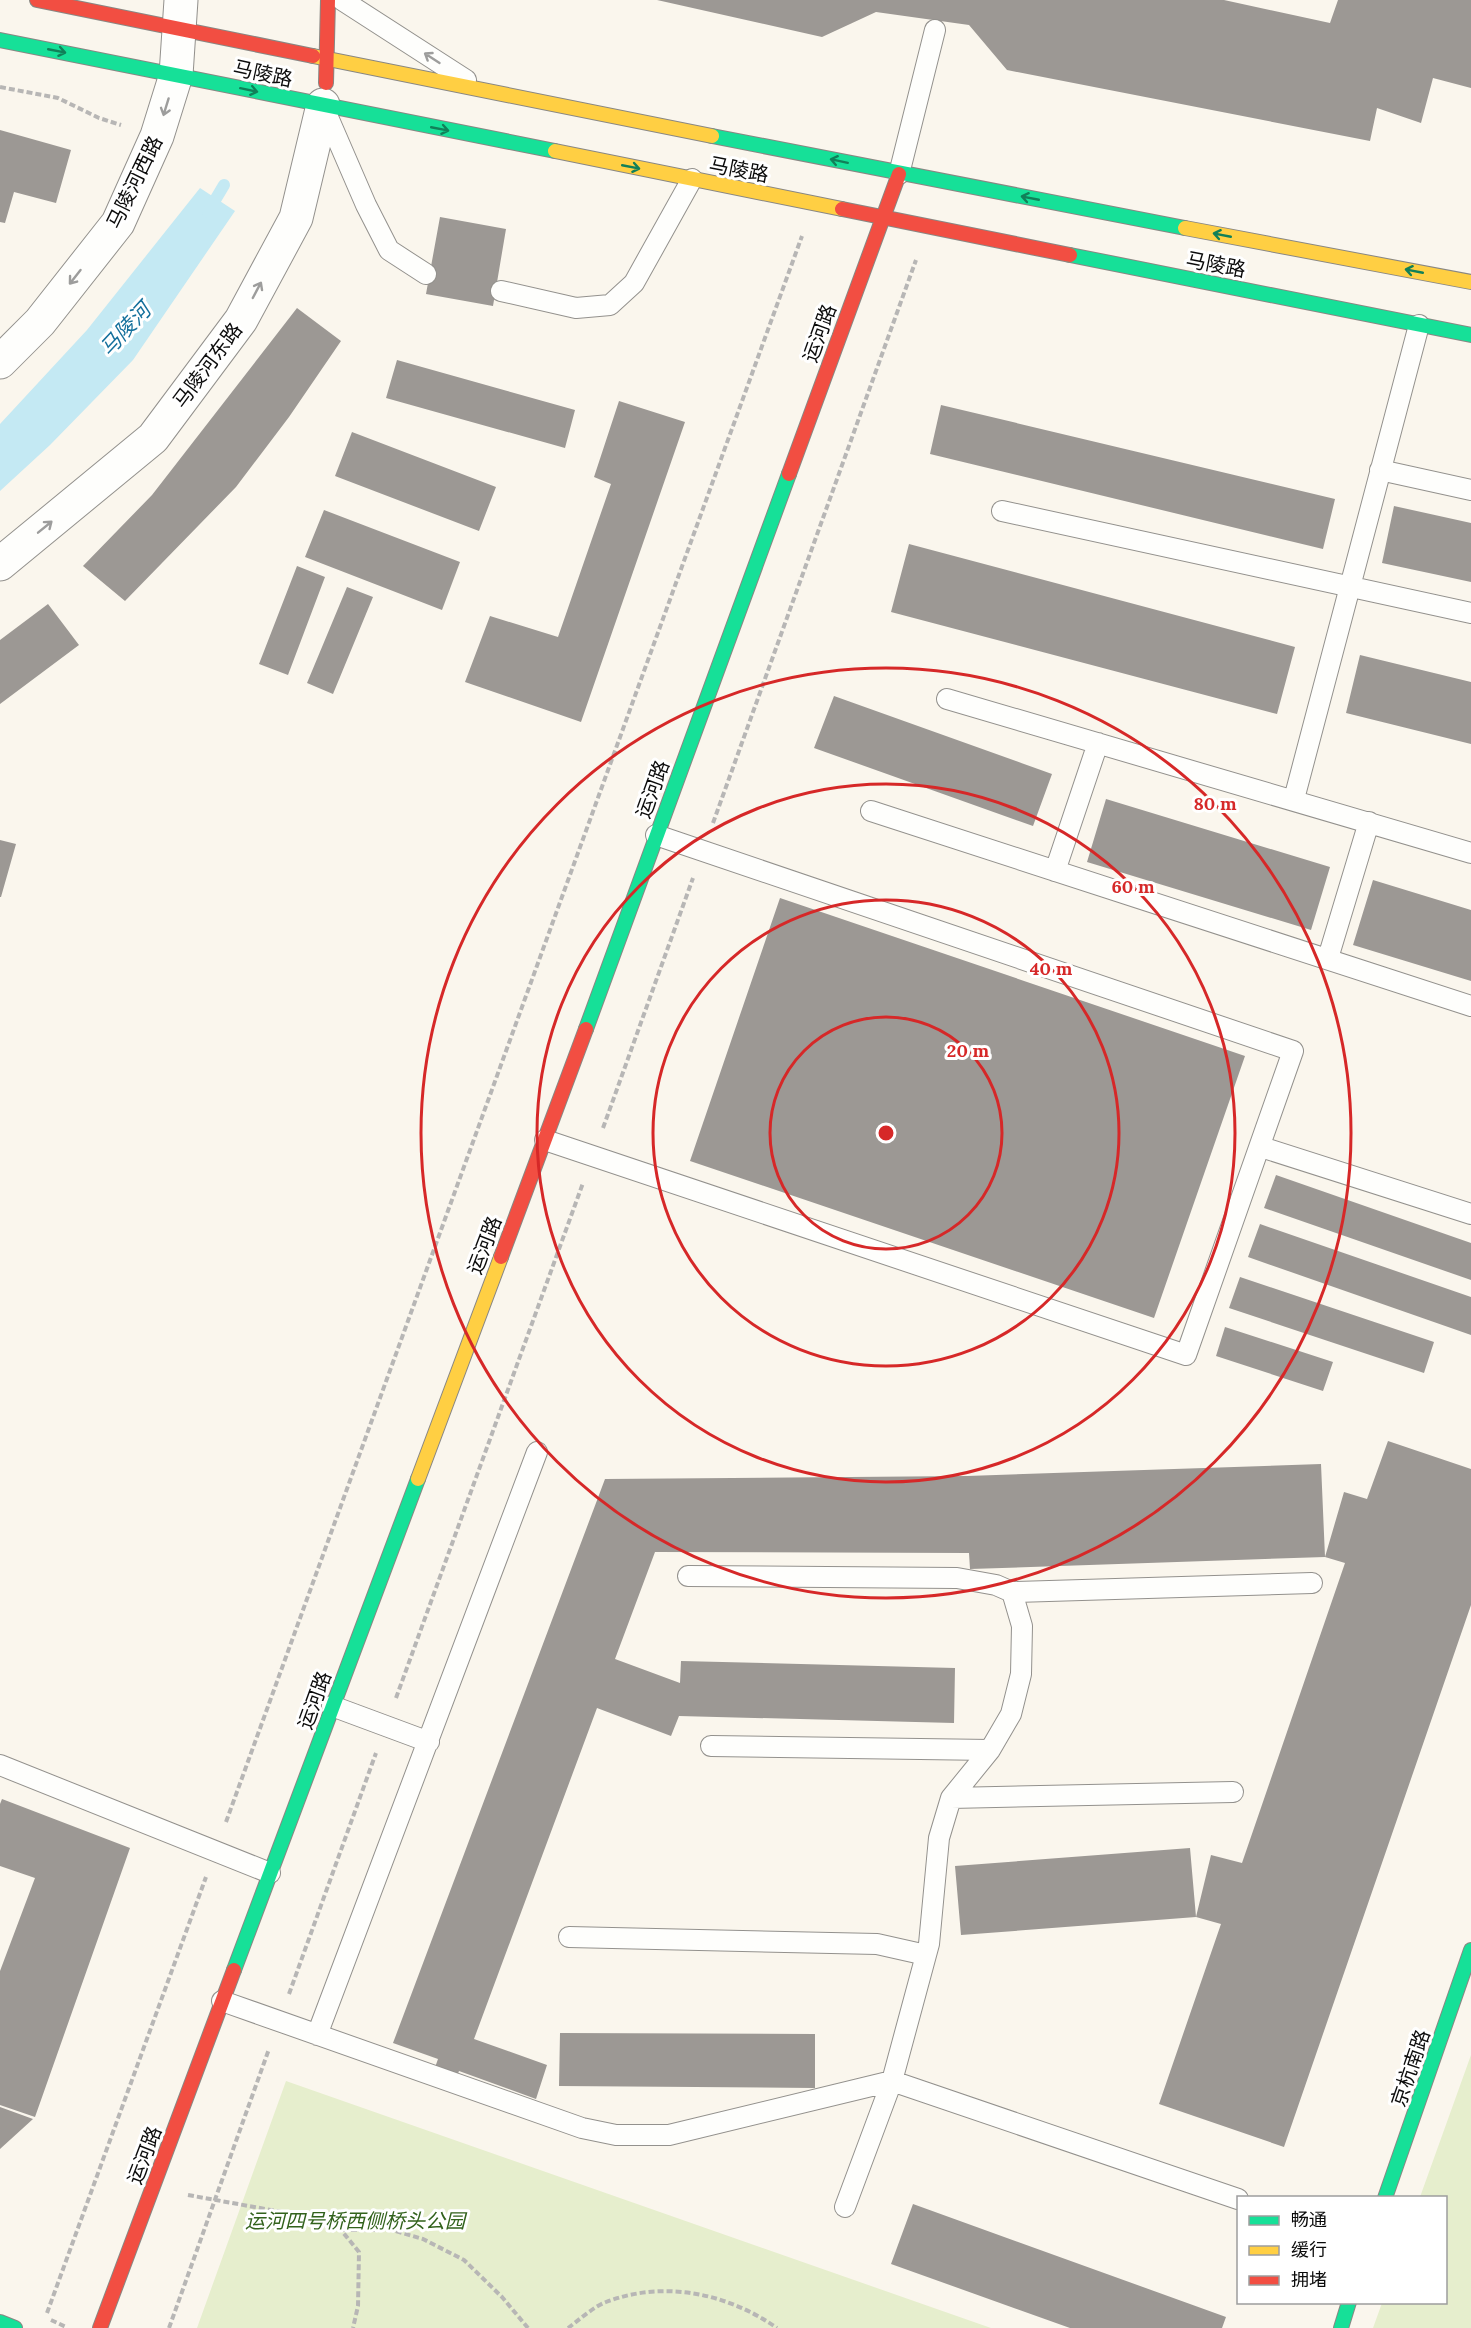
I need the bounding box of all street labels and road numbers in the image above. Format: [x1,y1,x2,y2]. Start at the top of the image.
street label: 马陵路 [231,55,295,91]
street label: 马陵河西路 [101,132,167,232]
street label: 马陵路 [707,151,771,187]
street label: 马陵路 [1184,246,1248,282]
street label: 运河路 [797,301,841,365]
street label: 马陵河东路 [167,318,247,412]
street label: 运河路 [630,757,674,821]
street label: 运河路 [462,1213,506,1277]
street label: 运河路 [292,1668,336,1732]
street label: 京杭南路 [1385,2026,1435,2110]
street label: 运河路 [122,2123,166,2187]

